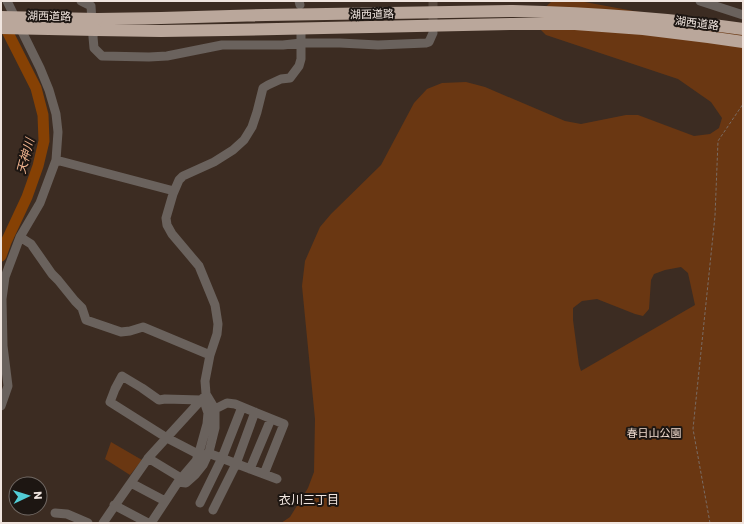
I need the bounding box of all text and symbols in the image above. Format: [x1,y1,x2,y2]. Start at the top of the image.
street label: 湖西道路 [350,6,394,22]
street label: 湖西道路 [27,8,71,24]
street label: 湖西道路 [674,12,720,34]
water label: 天神川 [12,134,38,176]
park label: 春日山公園 [627,425,682,441]
north arrow [8,476,48,516]
text: N [30,491,46,500]
district label: 衣川三丁目 [279,491,339,508]

